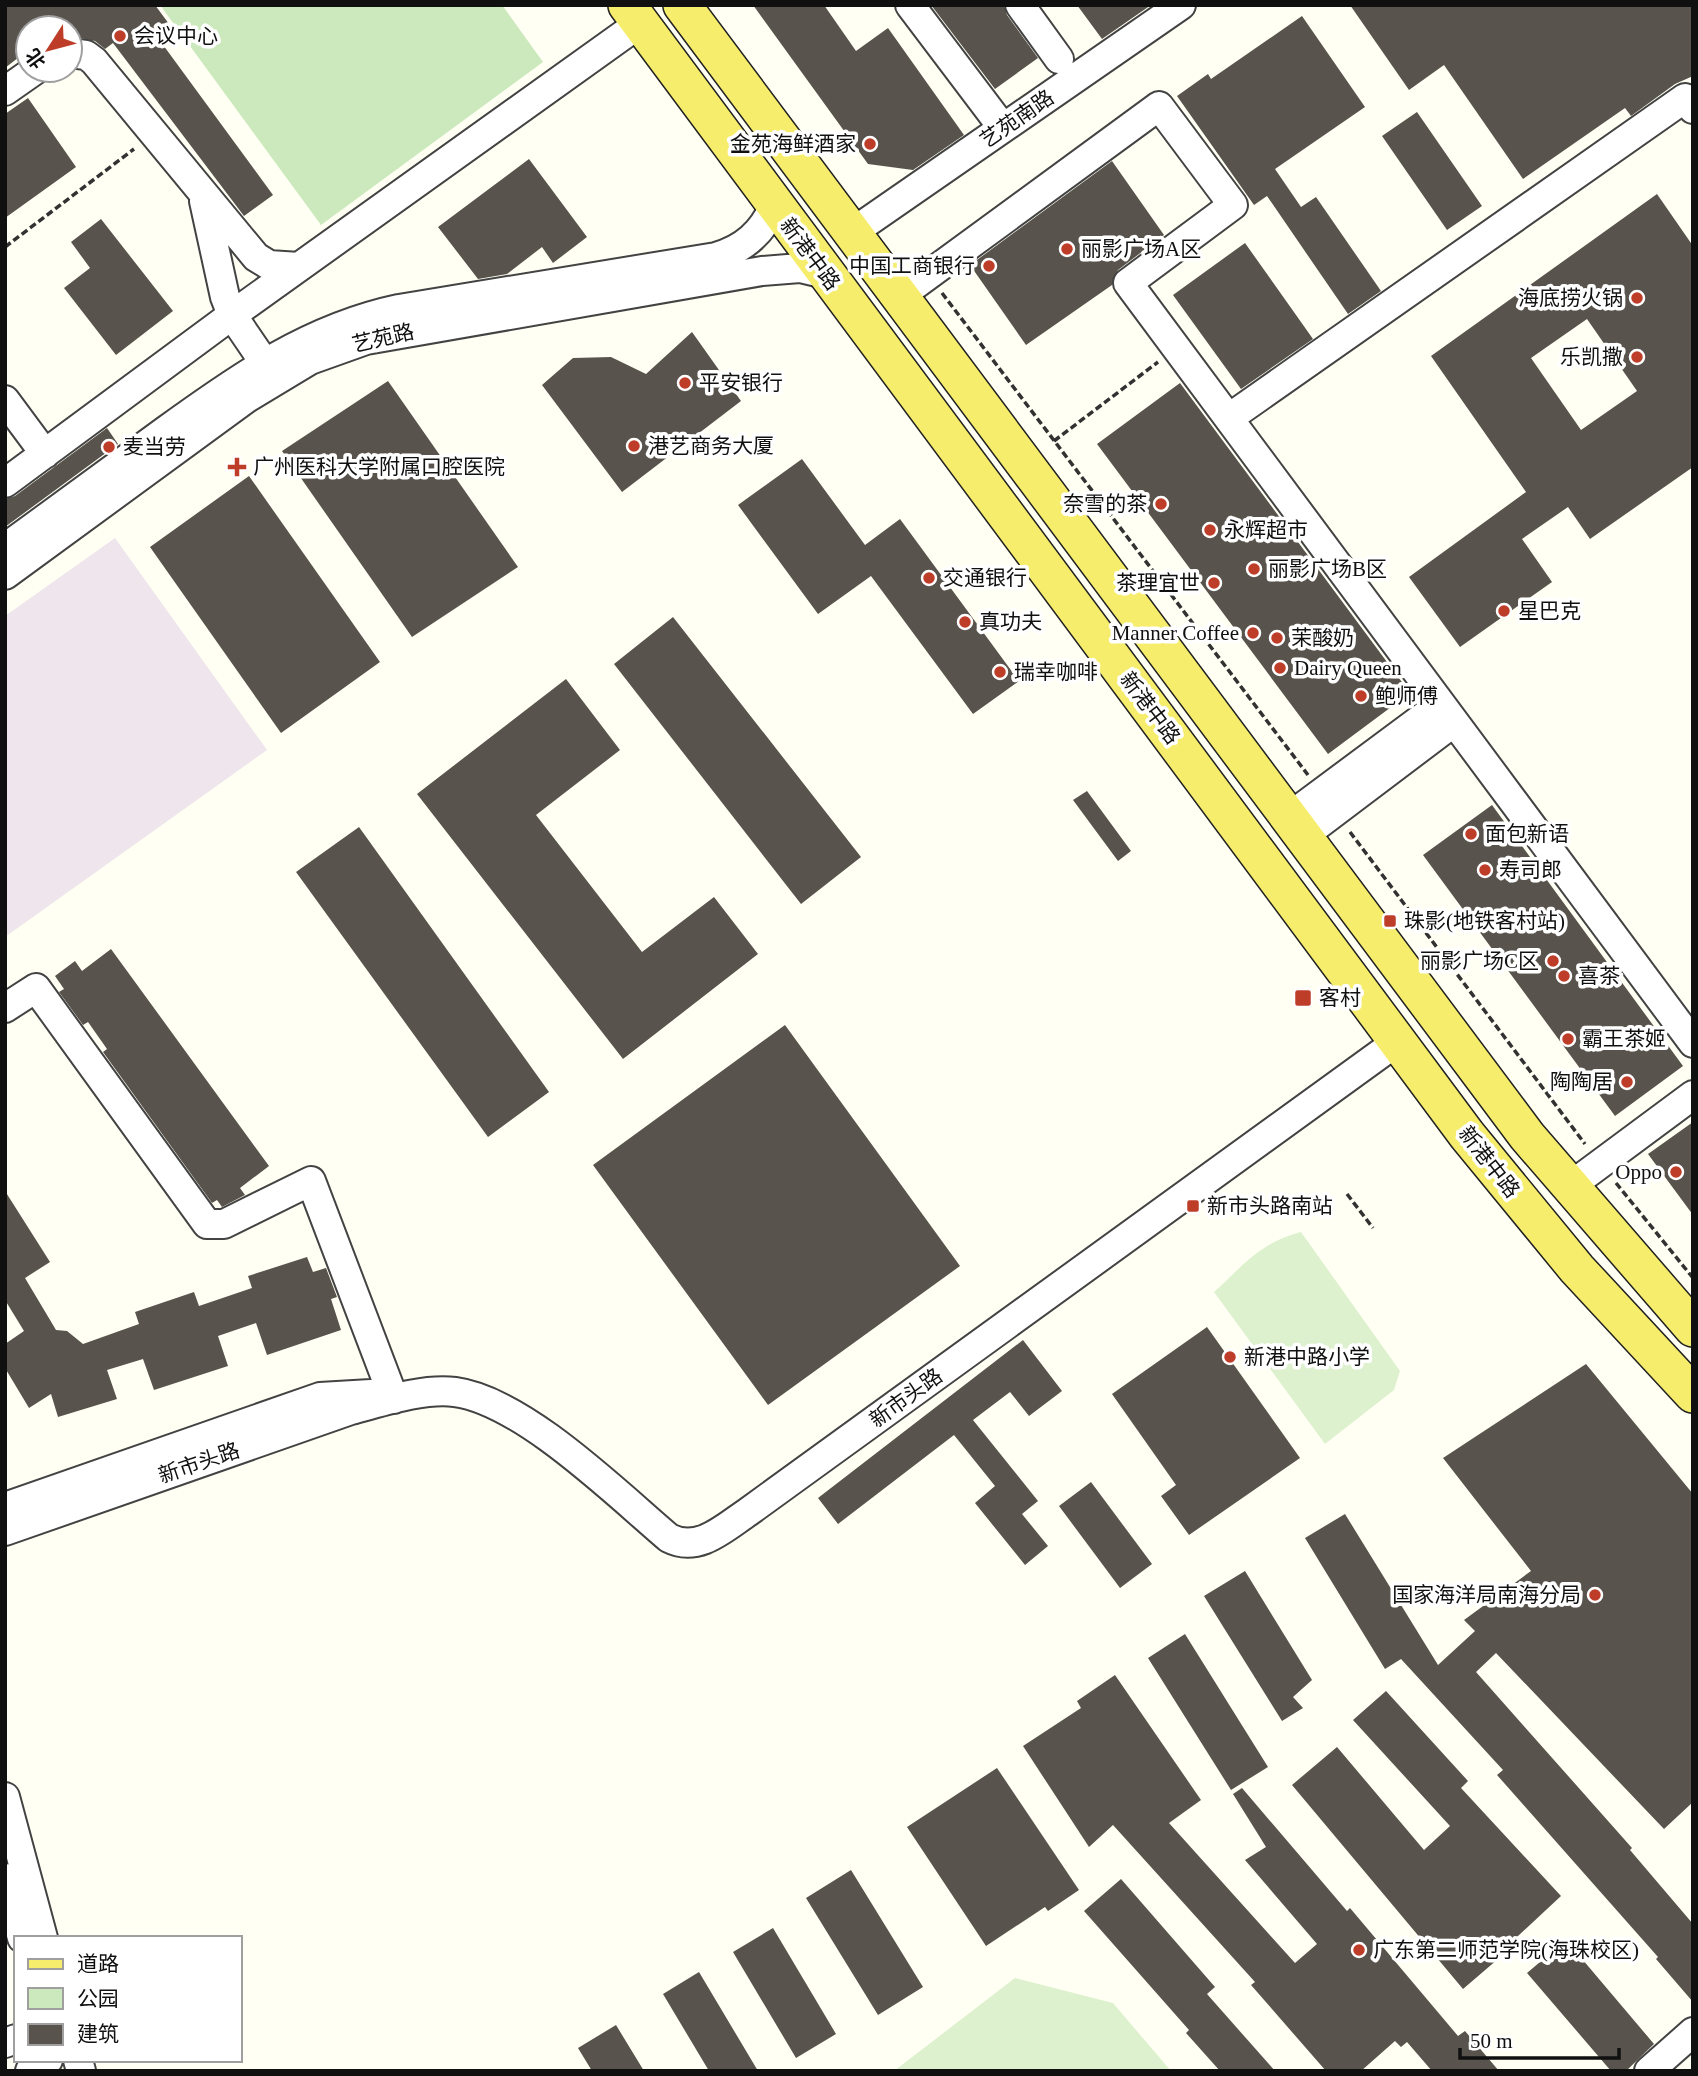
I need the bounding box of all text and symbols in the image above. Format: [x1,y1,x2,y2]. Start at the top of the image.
north arrow [14,14,84,84]
place label: 会议中心 [134,24,218,48]
marker: 会议中心 [112,28,128,44]
text: 北 [22,45,50,73]
street label: 艺苑南路 [976,85,1058,153]
place label: 金苑海鲜酒家 [730,132,856,156]
marker: 金苑海鲜酒家 [862,136,878,152]
street label: 新港中路 [775,213,845,295]
place label: 丽影广场A区 [1081,237,1201,261]
marker: 丽影广场A区 [1059,241,1075,257]
place label: 中国工商银行 [849,254,975,278]
marker: 中国工商银行 [981,258,997,274]
place label: 海底捞火锅 [1518,286,1623,310]
marker: 海底捞火锅 [1629,290,1645,306]
street label: 艺苑路 [350,319,416,357]
place label: 乐凯撒 [1560,345,1623,369]
marker: 乐凯撒 [1629,349,1645,365]
place label: 平安银行 [699,371,783,395]
marker: 平安银行 [677,375,693,391]
place label: 港艺商务大厦 [648,434,774,458]
place label: 麦当劳 [123,435,186,459]
marker: 港艺商务大厦 [626,438,642,454]
marker: 麦当劳 [101,439,117,455]
place label: 广州医科大学附属口腔医院 [253,455,505,479]
marker: 广州医科大学附属口腔医院 [227,457,247,477]
place label: 奈雪的茶 [1063,492,1147,516]
marker: 奈雪的茶 [1153,496,1169,512]
place label: 永辉超市 [1224,518,1308,542]
marker: 永辉超市 [1202,522,1218,538]
place label: 丽影广场B区 [1268,557,1387,581]
marker: 丽影广场B区 [1246,561,1262,577]
place label: 交通银行 [943,566,1027,590]
marker: 交通银行 [921,570,937,586]
place label: 茶理宜世 [1116,571,1200,595]
marker: 茶理宜世 [1206,575,1222,591]
place label: 星巴克 [1518,599,1581,623]
marker: 星巴克 [1496,603,1512,619]
place label: 真功夫 [979,610,1042,634]
marker: 真功夫 [957,614,973,630]
place label: Manner Coffee [1112,621,1239,645]
marker: Manner Coffee [1245,625,1261,641]
place label: 茉酸奶 [1291,626,1354,650]
marker: 茉酸奶 [1269,630,1285,646]
place label: Dairy Queen [1294,656,1402,680]
place label: 瑞幸咖啡 [1014,660,1098,684]
marker: Dairy Queen [1272,660,1288,676]
marker: 瑞幸咖啡 [992,664,1008,680]
street label: 新港中路 [1115,667,1185,749]
place label: 鲍师傅 [1375,684,1438,708]
marker: 鲍师傅 [1353,688,1369,704]
place label: 面包新语 [1485,822,1569,846]
marker: 面包新语 [1463,826,1479,842]
place label: 寿司郎 [1499,858,1562,882]
marker: 寿司郎 [1477,862,1493,878]
place label: 珠影(地铁客村站) [1404,909,1565,933]
marker: 珠影(地铁客村站) [1382,913,1398,929]
place label: 丽影广场C区 [1420,949,1539,973]
marker: 丽影广场C区 [1545,953,1561,969]
place label: 喜茶 [1578,964,1620,988]
marker: 喜茶 [1556,968,1572,984]
place label: 客村 [1319,986,1361,1010]
marker: 客村 [1293,988,1313,1008]
place label: 霸王茶姬 [1582,1027,1666,1051]
marker: 霸王茶姬 [1560,1031,1576,1047]
place label: 陶陶居 [1550,1070,1613,1094]
marker: 陶陶居 [1619,1074,1635,1090]
street label: 新港中路 [1454,1122,1524,1202]
place label: Oppo [1615,1160,1662,1184]
marker: Oppo [1668,1164,1684,1180]
place label: 新市头路南站 [1207,1194,1333,1218]
marker: 新市头路南站 [1185,1198,1201,1214]
place label: 新港中路小学 [1244,1345,1370,1369]
marker: 新港中路小学 [1222,1349,1238,1365]
street label: 新市头路 [865,1364,947,1432]
street label: 新市头路 [155,1438,243,1488]
place label: 国家海洋局南海分局 [1392,1583,1581,1607]
marker: 国家海洋局南海分局 [1587,1587,1603,1603]
legend [14,1936,242,2062]
place label: 广东第二师范学院(海珠校区) [1373,1938,1639,1962]
marker: 广东第二师范学院(海珠校区) [1351,1942,1367,1958]
text: 道路 [77,1952,119,1976]
text: 公园 [77,1987,119,2011]
scale bar [1460,2016,1619,2060]
text: 建筑 [77,2022,119,2046]
text: 50 m [1470,2029,1513,2053]

